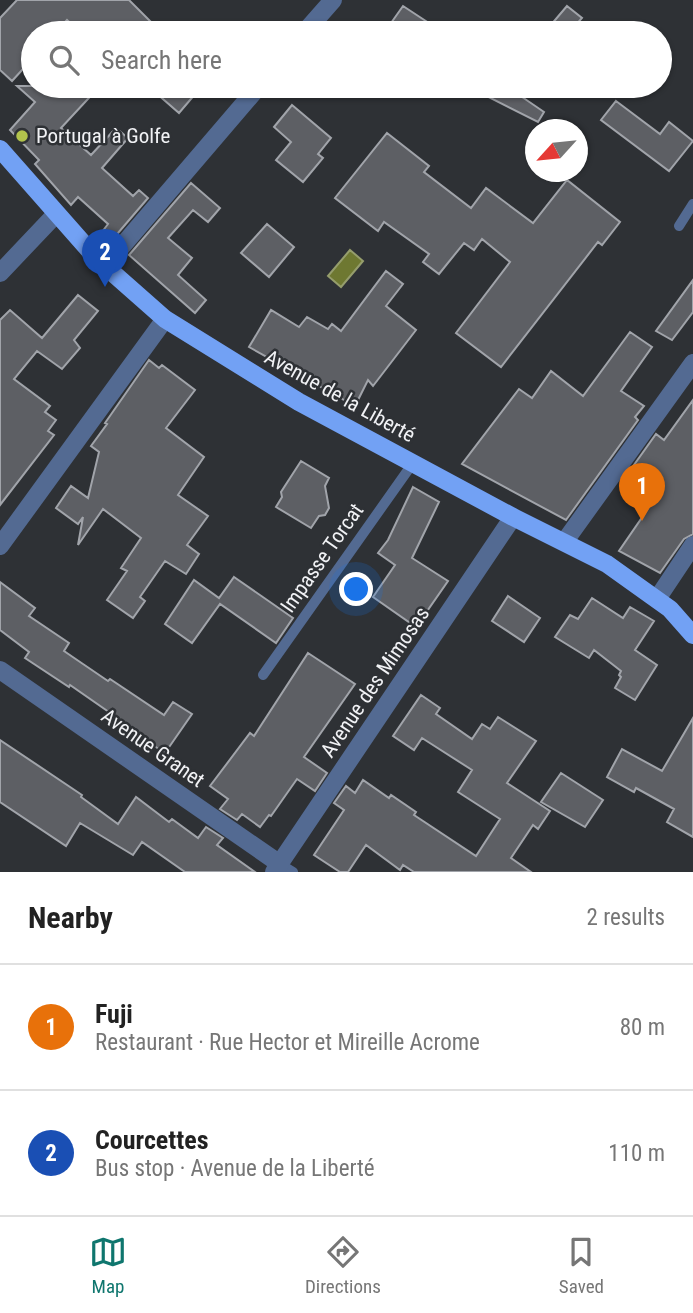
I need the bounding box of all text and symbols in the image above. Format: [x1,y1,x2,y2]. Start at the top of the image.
search box [21,21,672,98]
icon: search [45,41,83,79]
text: Search here [101,45,222,75]
north arrow [525,119,588,182]
place label: Portugal à Golfe [36,124,170,148]
marker: Portugal à Golfe [14,128,30,144]
pin: 2 [82,229,128,287]
street label: Avenue de la Liberté [261,345,419,447]
pin: 1 [619,463,665,521]
street label: Impasse Torcat [276,499,368,617]
your location [339,572,373,606]
street label: Avenue des Mimosas [316,602,434,762]
street label: Avenue Granet [97,704,209,792]
text: Nearby [28,900,113,935]
text: 2 results [587,904,665,931]
text: Fuji [95,999,133,1029]
text: 1 [45,1014,57,1041]
text: 80 m [620,1014,665,1041]
text: Restaurant · Rue Hector et Mireille Acrome [95,1029,480,1056]
text: Courcettes [95,1125,209,1155]
text: 2 [45,1140,57,1167]
text: 110 m [608,1140,665,1167]
text: Bus stop · Avenue de la Liberté [95,1155,375,1182]
tab: Map [89,1233,127,1298]
tab: Directions [305,1233,381,1298]
tab: Saved [559,1233,604,1298]

